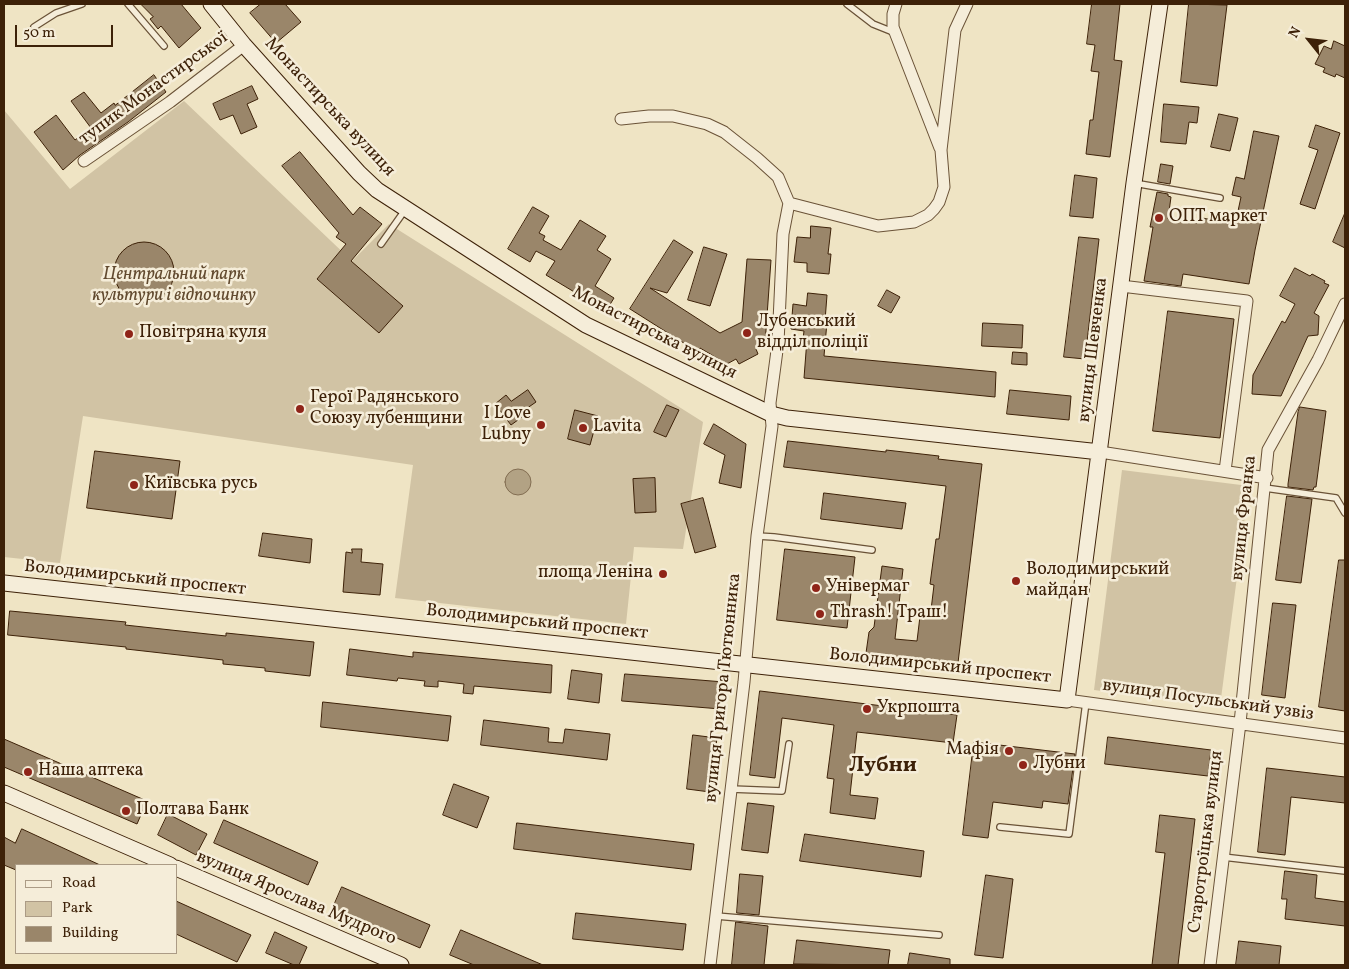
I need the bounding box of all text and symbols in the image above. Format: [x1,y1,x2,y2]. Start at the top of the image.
scale bar [18,15,115,47]
north arrow [1284,15,1334,65]
text: 50 m [23,23,55,44]
text: N [1285,23,1306,42]
street label: тупик Монастирської [75,28,233,150]
street label: Монастирська вулиця [259,34,399,182]
place label: ОПТ маркет [1169,207,1267,229]
marker: ОПТ маркет [1153,212,1165,224]
park label: Центральний парк культури і відпочинку [92,265,256,308]
street label: вулиця Шевченка [1074,276,1114,424]
street label: Монастирська вулиця [568,283,740,385]
place label: Лубенський відділ поліції [757,312,868,354]
place label: Повітряна куля [139,323,267,345]
marker: Лубенський відділ поліції [741,327,753,339]
marker: Повітряна куля [123,328,135,340]
place label: Герої Радянського Союзу лубенщини [310,388,463,430]
marker: Герої Радянського Союзу лубенщини [294,403,306,415]
place label: I Love Lubny [481,404,531,446]
place label: Lavita [593,417,642,439]
marker: I Love Lubny [535,419,547,431]
marker: Lavita [577,422,589,434]
street label: вулиця Франка [1228,454,1262,582]
place label: Київська русь [144,474,257,496]
marker: Київська русь [128,479,140,491]
street label: Володимирський проспект [23,557,247,601]
place label: Володимирський майдан [1026,560,1169,602]
place label: площа Леніна [538,563,653,585]
marker: площа Леніна [657,568,669,580]
street label: вулиця Григора Тютюнника [701,572,747,804]
marker: Володимирський майдан [1010,575,1022,587]
place label: Універмаг [826,577,910,599]
marker: Універмаг [810,582,822,594]
street label: Володимирський проспект [425,601,649,645]
place label: Thrash! Траш! [830,603,948,625]
marker: Thrash! Траш! [814,608,826,620]
street label: Володимирський проспект [828,645,1052,689]
street label: вулиця Посульський узвіз [1101,675,1315,727]
place label: Укрпошта [877,698,960,720]
marker: Укрпошта [861,703,873,715]
place label: Мафія [946,740,999,762]
marker: Мафія [1003,745,1015,757]
street label: Старотроїцька вулиця [1185,750,1229,934]
district label: Лубни [849,754,917,780]
place label: Лубни [1033,754,1086,776]
marker: Лубни [1017,759,1029,771]
place label: Наша аптека [38,761,143,783]
marker: Наша аптека [22,766,34,778]
place label: Полтава Банк [136,800,249,822]
marker: Полтава Банк [120,805,132,817]
street label: вулиця Ярослава Мудрого [193,847,399,951]
legend [15,864,178,954]
text: Road [62,873,96,894]
text: Park [62,898,93,919]
text: Building [62,923,118,944]

